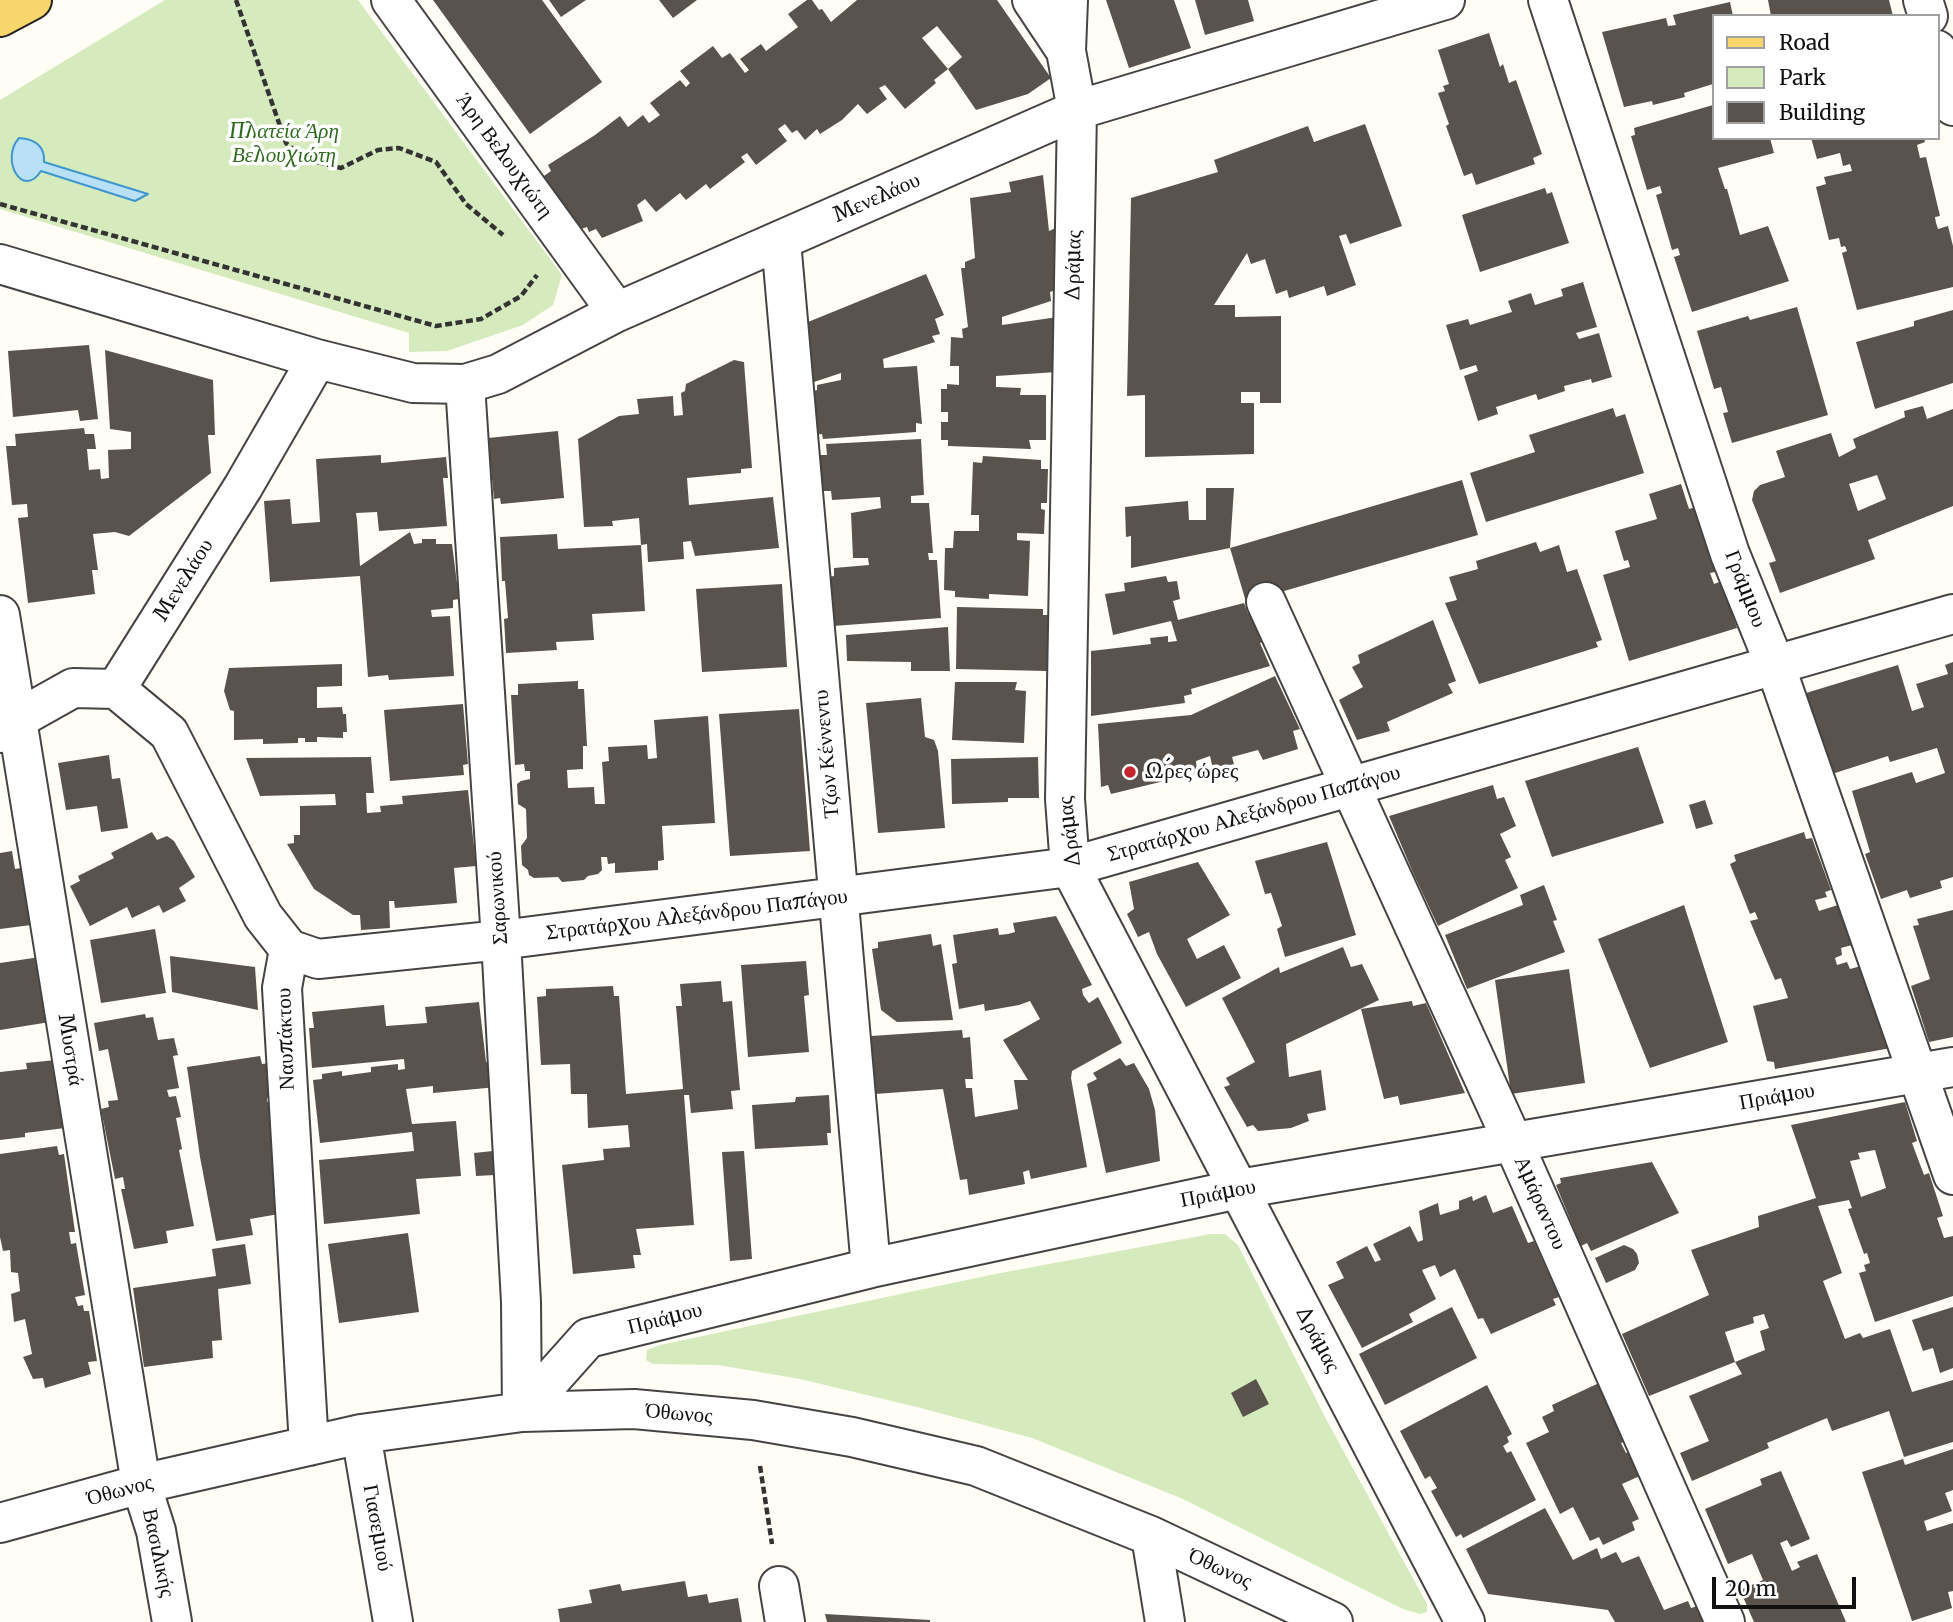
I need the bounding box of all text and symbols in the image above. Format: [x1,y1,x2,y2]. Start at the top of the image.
legend [1712,14,1939,140]
text: Road [1779,29,1830,56]
text: Park [1779,64,1826,91]
street label: Άρη Βελουχιώτη [450,88,558,224]
text: Building [1779,99,1865,126]
park label: Πλατεία Άρη Βελουχιώτη [229,119,339,169]
street label: Μενελάου [830,168,924,228]
street label: Δράμας [1061,230,1087,302]
street label: Μενελάου [149,534,219,626]
street label: Γράμμου [1719,547,1771,631]
street label: Τζων Κέννεντυ [809,689,845,819]
place label: Ώρες ώρες [1144,759,1238,785]
street label: Στρατάρχου Αλεξάνδρου Παπάγου [1105,760,1403,868]
marker: Ώρες ώρες [1122,764,1138,780]
street label: Δράμας [1053,795,1087,869]
street label: Σαρωνικού [482,850,514,946]
street label: Στρατάρχου Αλεξάνδρου Παπάγου [545,884,849,946]
street label: Ναυπάκτου [272,987,300,1091]
street label: Μυστρά [52,1012,88,1088]
street label: Πριάμου [1737,1078,1817,1116]
street label: Αμάραντου [1508,1152,1572,1254]
street label: Πριάμου [1178,1174,1258,1214]
street label: Πριάμου [625,1298,705,1340]
street label: Δράμας [1289,1301,1345,1377]
street label: Όθωνος [644,1399,714,1429]
street label: Όθωνος [84,1470,156,1512]
street label: Γιασεμιού [357,1483,397,1573]
street label: Βασιλικής [136,1506,180,1600]
street label: Όθωνος [1184,1543,1256,1595]
scale bar [1715,1562,1858,1606]
text: 20 m [1725,1575,1776,1602]

